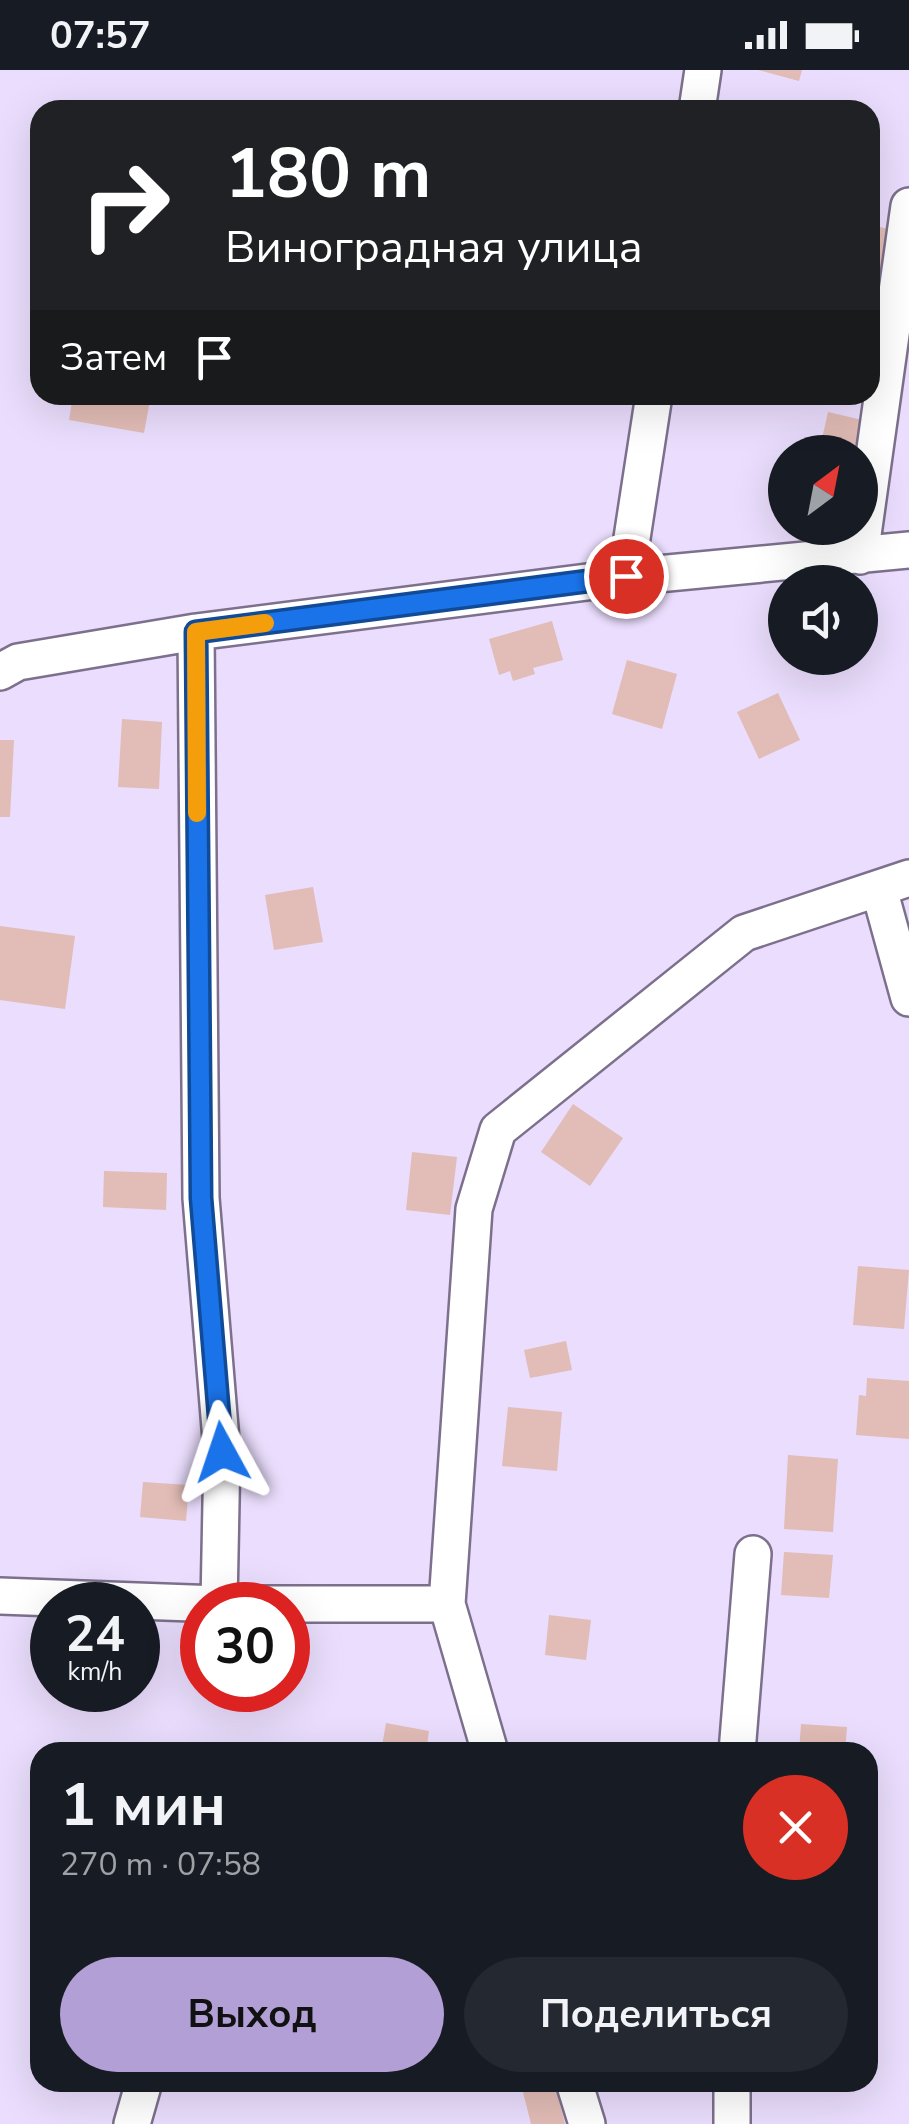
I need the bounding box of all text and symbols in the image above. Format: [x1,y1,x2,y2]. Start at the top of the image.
text: 07:57 [50,10,151,61]
text: 180 m [225,126,431,222]
icon: right [60,140,190,270]
text: Виноградная улица [225,217,643,278]
icon: arrive [187,330,242,385]
text: Затем [60,332,167,383]
north arrow [768,435,878,545]
map controls [768,435,878,675]
pin [584,534,669,619]
icon: arrive [599,549,654,604]
button: sound [768,565,878,675]
position arrow [170,1400,274,1504]
speed limit sign: 30 [180,1582,310,1712]
text: 24 [65,1600,125,1669]
text: km/h [67,1655,123,1689]
text: 1 мин [60,1764,226,1846]
button: close [743,1775,848,1880]
text: 270 m · 07:58 [60,1843,261,1886]
button: Выход [60,1957,444,2072]
button: Поделиться [464,1957,848,2072]

